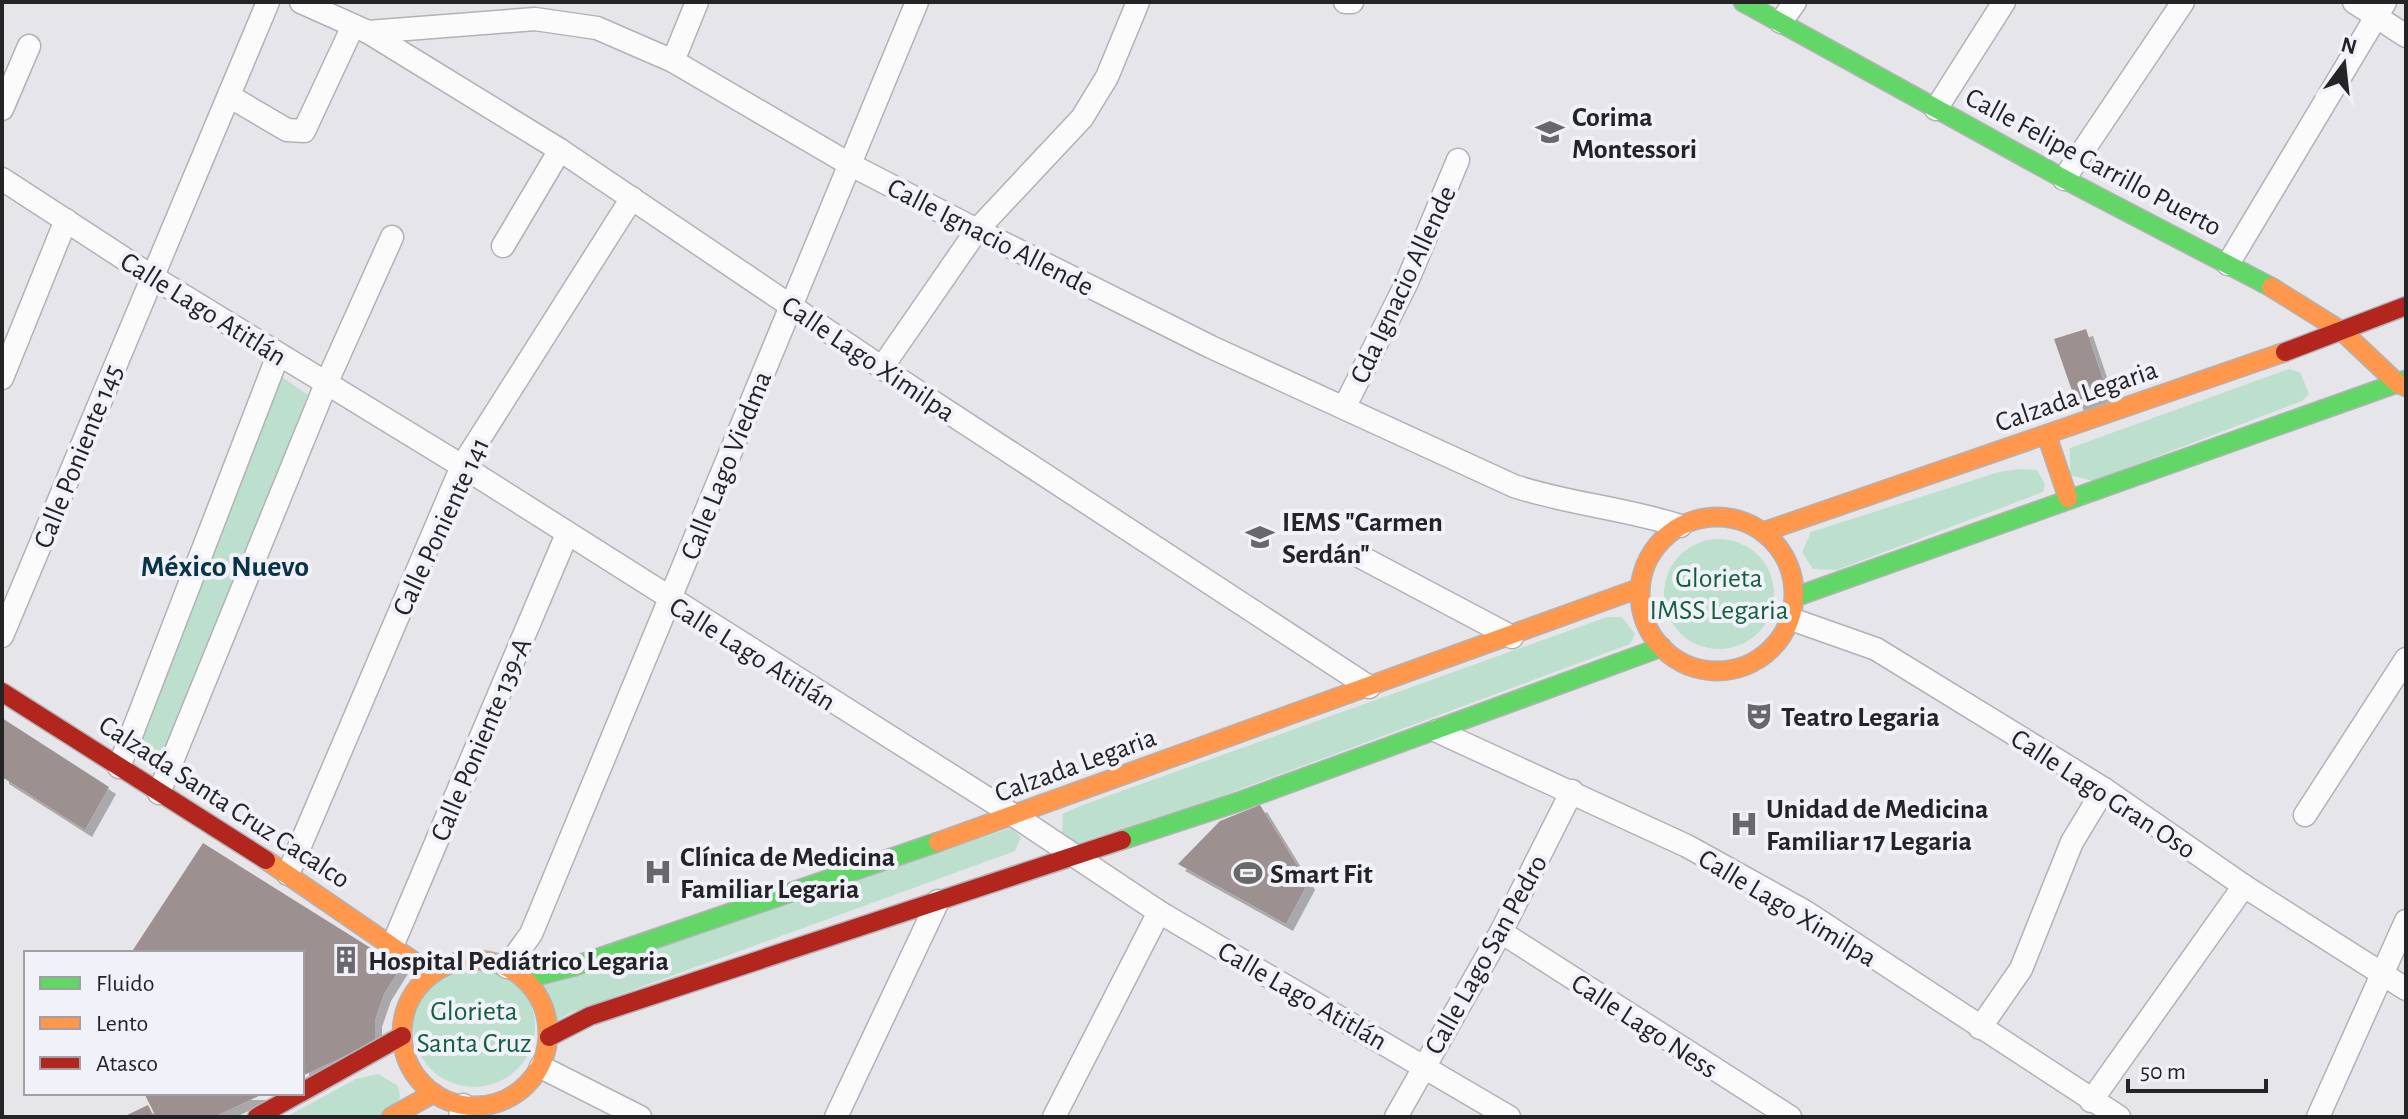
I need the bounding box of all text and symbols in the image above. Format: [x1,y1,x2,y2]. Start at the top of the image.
north arrow [2304,24,2384,104]
text: N [2339,33,2359,58]
street label: Calle Felipe Carrillo Puerto [1961,83,2226,242]
place label: Corima Montessori [1572,104,1697,164]
school or university icon: Corima Montessori [1535,117,1565,147]
street label: Calle Ignacio Allende [882,174,1098,302]
street label: Cda Ignacio Allende [1346,182,1462,388]
street label: Calle Lago Atitlán [115,248,291,372]
street label: Calle Lago Ximilpa [776,292,960,428]
street label: Calzada Legaria [1992,356,2161,438]
street label: Calle Poniente 145 [29,361,128,552]
street label: Calle Lago Viedma [676,367,777,564]
street label: Calle Poniente 141 [388,433,495,620]
place label: IEMS "Carmen Serdán" [1282,509,1443,569]
school or university icon: IEMS "Carmen Serdán" [1245,522,1275,552]
district label: México Nuevo [141,552,309,582]
park label: Glorieta IMSS Legaria [1649,565,1789,625]
street label: Calle Lago Atitlán [664,593,840,717]
street label: Calle Poniente 139-A [426,634,537,846]
theatre icon: Teatro Legaria [1744,701,1774,731]
place label: Teatro Legaria [1781,704,1940,732]
street label: Calzada Santa Cruz Cacalco [93,711,354,894]
street label: Calzada Legaria [991,724,1160,808]
street label: Calle Lago Gran Oso [2006,725,2200,865]
place label: Unidad de Medicina Familiar 17 Legaria [1766,796,1988,856]
hospital icon: Unidad de Medicina Familiar 17 Legaria [1729,809,1759,839]
place label: Clínica de Medicina Familiar Legaria [680,844,895,904]
street label: Calle Lago Ximilpa [1693,845,1881,973]
street label: Calle Lago San Pedro [1420,850,1553,1059]
hospital icon: Clínica de Medicina Familiar Legaria [643,857,673,887]
sports icon: Smart Fit [1233,858,1263,888]
place label: Smart Fit [1270,861,1373,889]
street label: Calle Lago Atitlán [1213,937,1391,1056]
building icon: Hospital Pediátrico Legaria [331,945,361,975]
place label: Hospital Pediátrico Legaria [368,948,669,976]
legend [24,951,304,1095]
street label: Calle Lago Ness [1566,969,1722,1084]
text: Fluido [96,972,155,996]
park label: Glorieta Santa Cruz [416,998,532,1058]
text: Lento [96,1012,148,1036]
scale bar [2128,1043,2266,1093]
text: Atasco [96,1052,158,1076]
text: 50 m [2140,1060,2186,1084]

